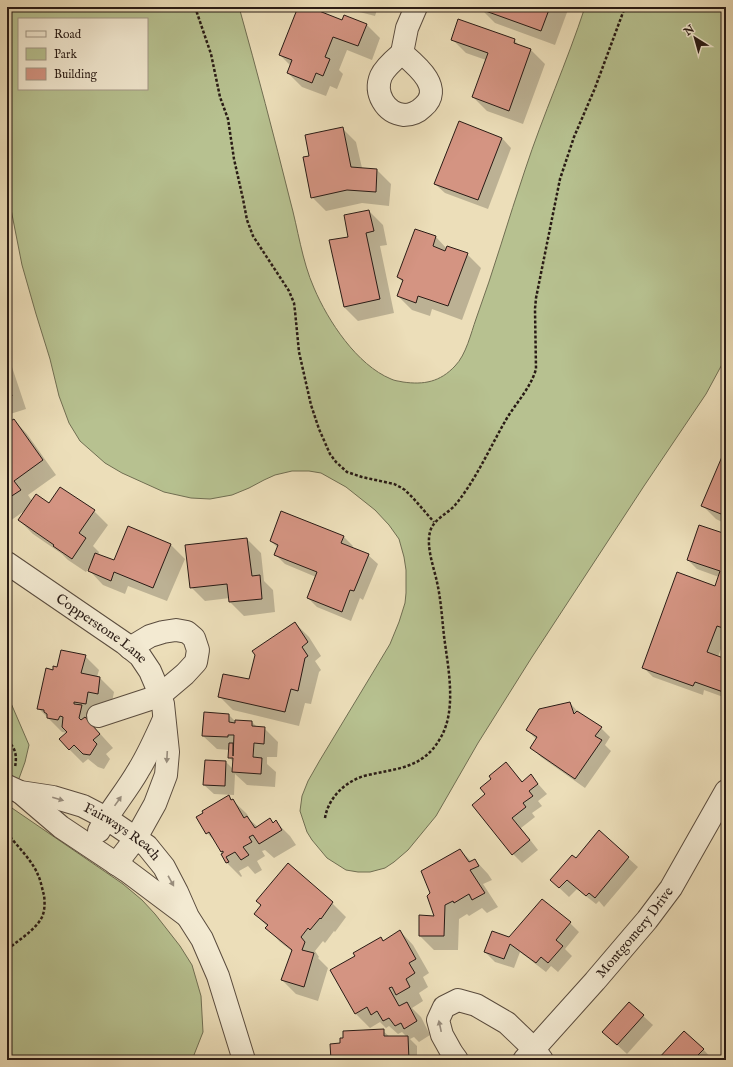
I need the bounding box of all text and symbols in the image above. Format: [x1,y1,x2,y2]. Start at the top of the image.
legend [18,18,148,90]
north arrow [675,18,715,58]
text: N [681,22,698,40]
text: Road [54,27,82,42]
text: Park [54,47,77,62]
text: Building [54,67,98,82]
street label: Copperstone Lane [52,590,152,667]
one-way arrow [164,751,170,764]
one-way arrow [114,795,122,806]
one-way arrow [52,796,65,802]
street label: Fairways Reach [81,799,165,865]
one-way arrow [168,875,175,886]
street label: Montgomery Drive [592,883,678,982]
one-way arrow [436,1020,442,1032]

